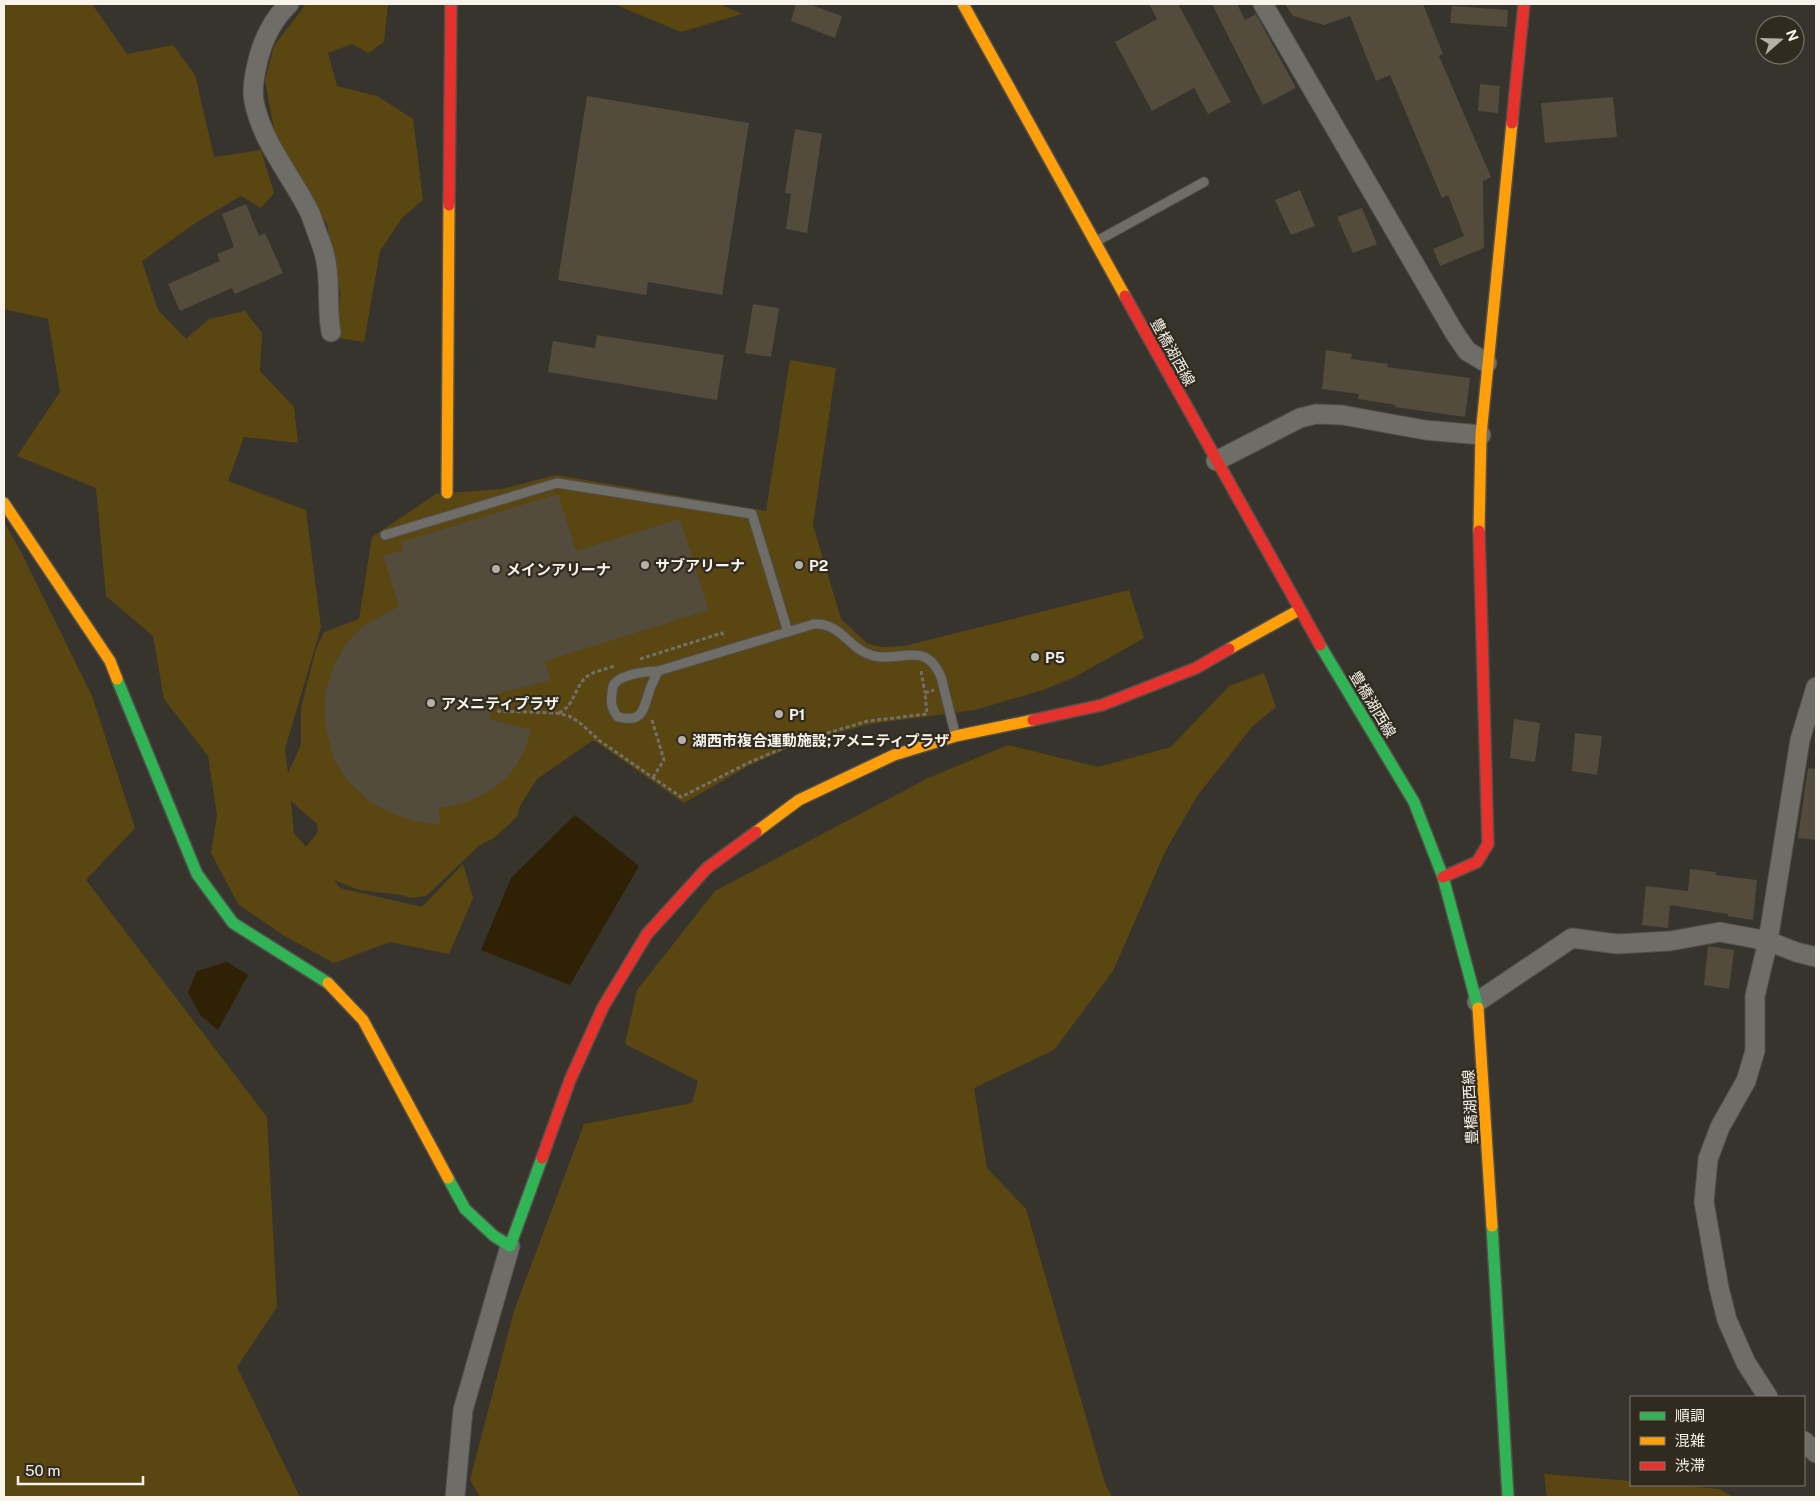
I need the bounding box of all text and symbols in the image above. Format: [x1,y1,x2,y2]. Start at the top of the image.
north arrow [1755,15,1805,65]
text: N [1783,28,1802,43]
street label: 豊橋湖西線 [1147,315,1199,389]
place label: サブアリーナ [655,557,745,574]
place label: P2 [809,557,828,574]
marker: サブアリーナ [639,559,651,571]
marker: P2 [793,559,805,571]
place label: メインアリーナ [506,561,611,578]
marker: メインアリーナ [490,563,502,575]
place label: P5 [1045,649,1065,666]
marker: P5 [1029,651,1041,663]
street label: 豊橋湖西線 [1346,667,1400,741]
place label: アメニティプラザ [441,695,559,712]
marker: アメニティプラザ [425,697,437,709]
place label: P1 [789,706,805,723]
marker: P1 [773,708,785,720]
place label: 湖西市複合運動施設;アメニティプラザ [692,732,950,749]
marker: 湖西市複合運動施設;アメニティプラザ [676,734,688,746]
street label: 豊橋湖西線 [1460,1069,1480,1145]
legend [1630,1396,1805,1486]
text: 順調 [1675,1407,1705,1424]
text: 混雑 [1675,1432,1705,1449]
scale bar [18,1454,142,1486]
text: 渋滞 [1675,1457,1705,1474]
text: 50 m [25,1462,60,1479]

